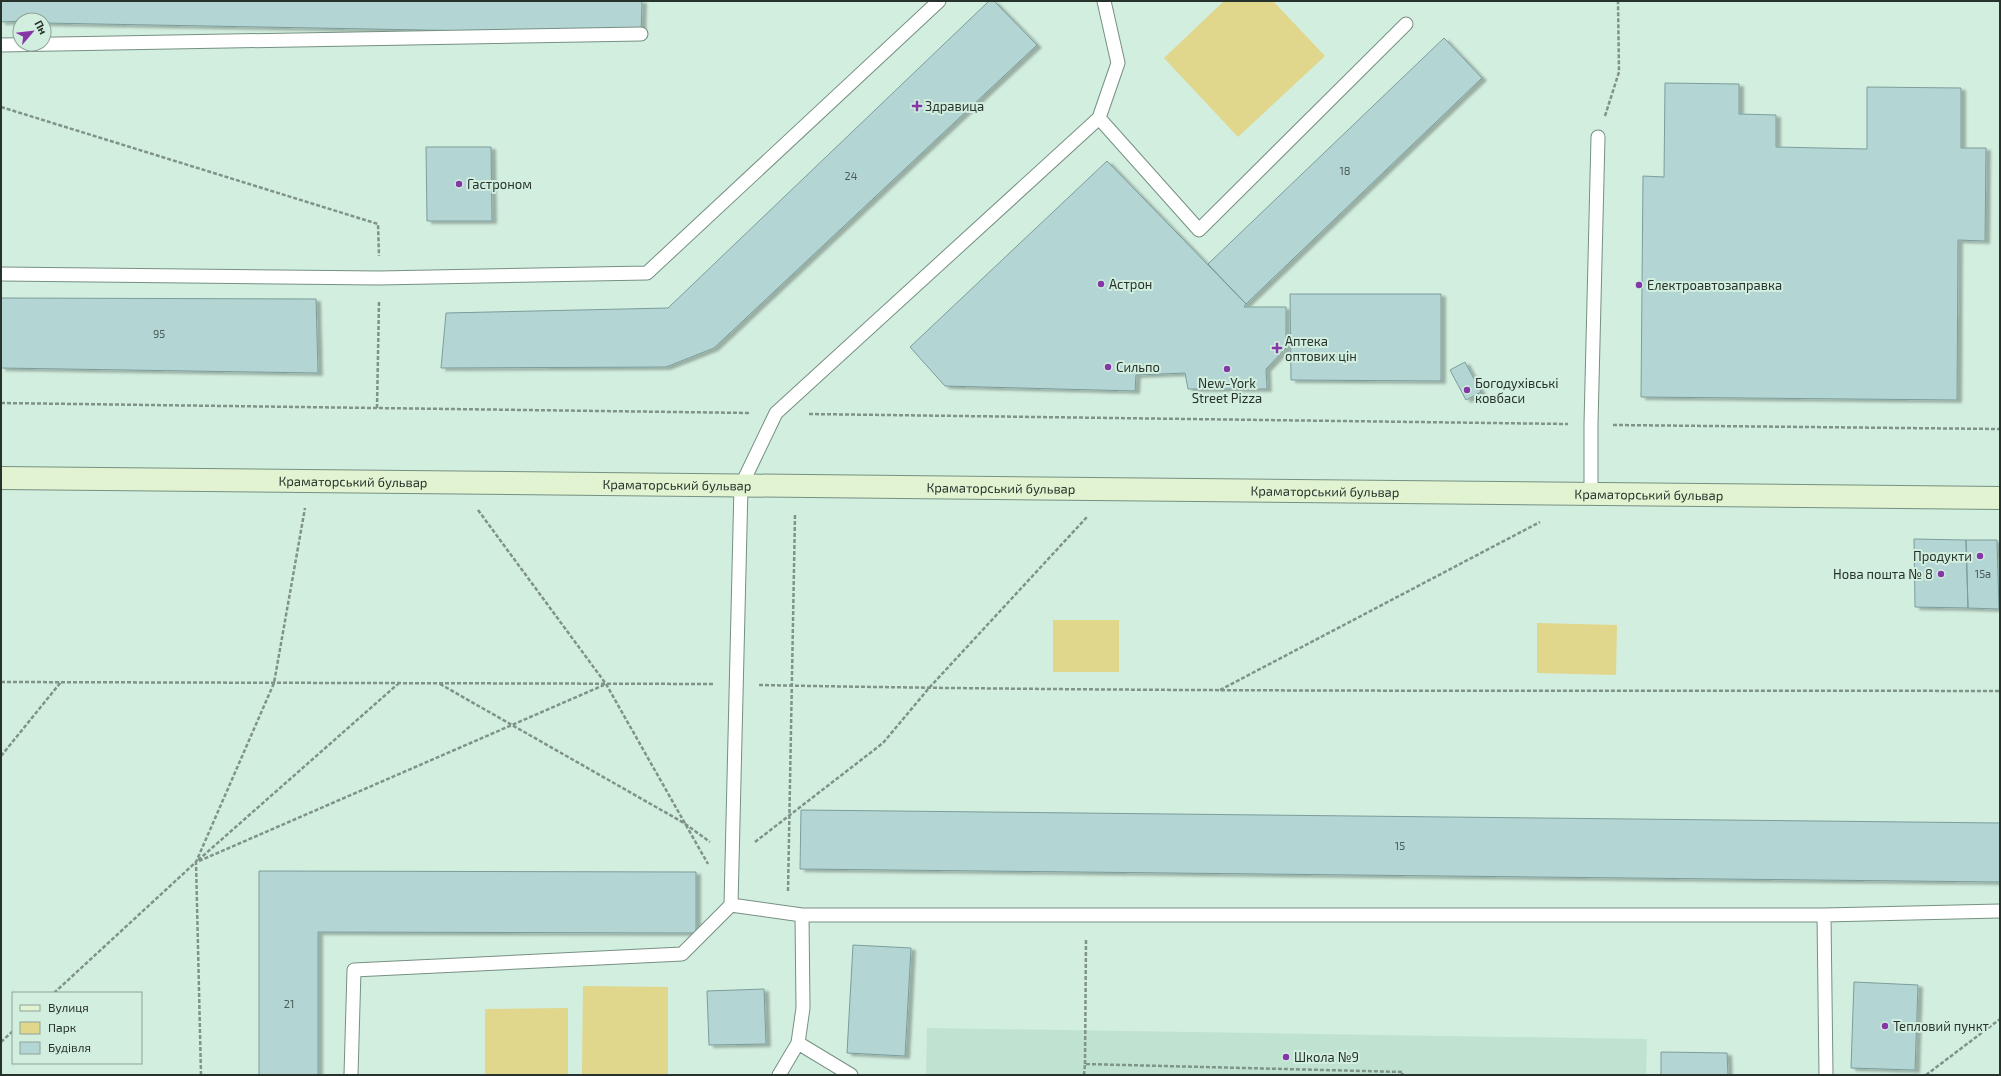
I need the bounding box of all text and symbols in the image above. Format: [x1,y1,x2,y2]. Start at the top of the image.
north arrow [12,12,52,52]
text: Пн [32,18,50,36]
place label: Здравица [925,98,984,114]
marker: Здравица [912,101,922,111]
house number: 18 [1339,164,1351,177]
house number: 24 [845,169,858,182]
place label: Гастроном [467,176,532,192]
marker: Гастроном [454,179,464,189]
place label: Астрон [1109,276,1152,292]
place label: Електроавтозаправка [1647,277,1782,293]
marker: Астрон [1096,279,1106,289]
marker: Електроавтозаправка [1634,280,1644,290]
house number: 95 [153,327,165,340]
place label: Аптека оптових цін [1285,333,1357,364]
marker: Аптека оптових цін [1272,343,1282,353]
place label: Сильпо [1116,359,1160,375]
marker: Сильпо [1103,362,1113,372]
marker: New-York Street Pizza [1222,364,1232,374]
place label: New-York Street Pizza [1192,375,1262,406]
place label: Богодухівські ковбаси [1475,375,1558,406]
marker: Богодухівські ковбаси [1462,385,1472,395]
street label: Краматорський бульвар [278,473,428,490]
street label: Краматорський бульвар [602,476,752,494]
street label: Краматорський бульвар [926,479,1076,497]
street label: Краматорський бульвар [1250,483,1400,500]
street label: Краматорський бульвар [1574,486,1723,503]
place label: Продукти [1913,548,1972,564]
marker: Продукти [1975,551,1985,561]
place label: Нова пошта № 8 [1833,566,1933,582]
house number: 15а [1975,567,1991,580]
marker: Нова пошта № 8 [1936,569,1946,579]
house number: 15 [1395,839,1405,852]
legend [12,992,142,1064]
house number: 21 [284,997,294,1010]
text: Вулиця [48,1000,89,1015]
place label: Тепловий пункт [1893,1018,1990,1034]
text: Парк [48,1020,77,1034]
marker: Тепловий пункт [1880,1021,1890,1031]
text: Будівля [48,1040,91,1055]
place label: Школа №9 [1294,1049,1359,1065]
marker: Школа №9 [1281,1052,1291,1062]

